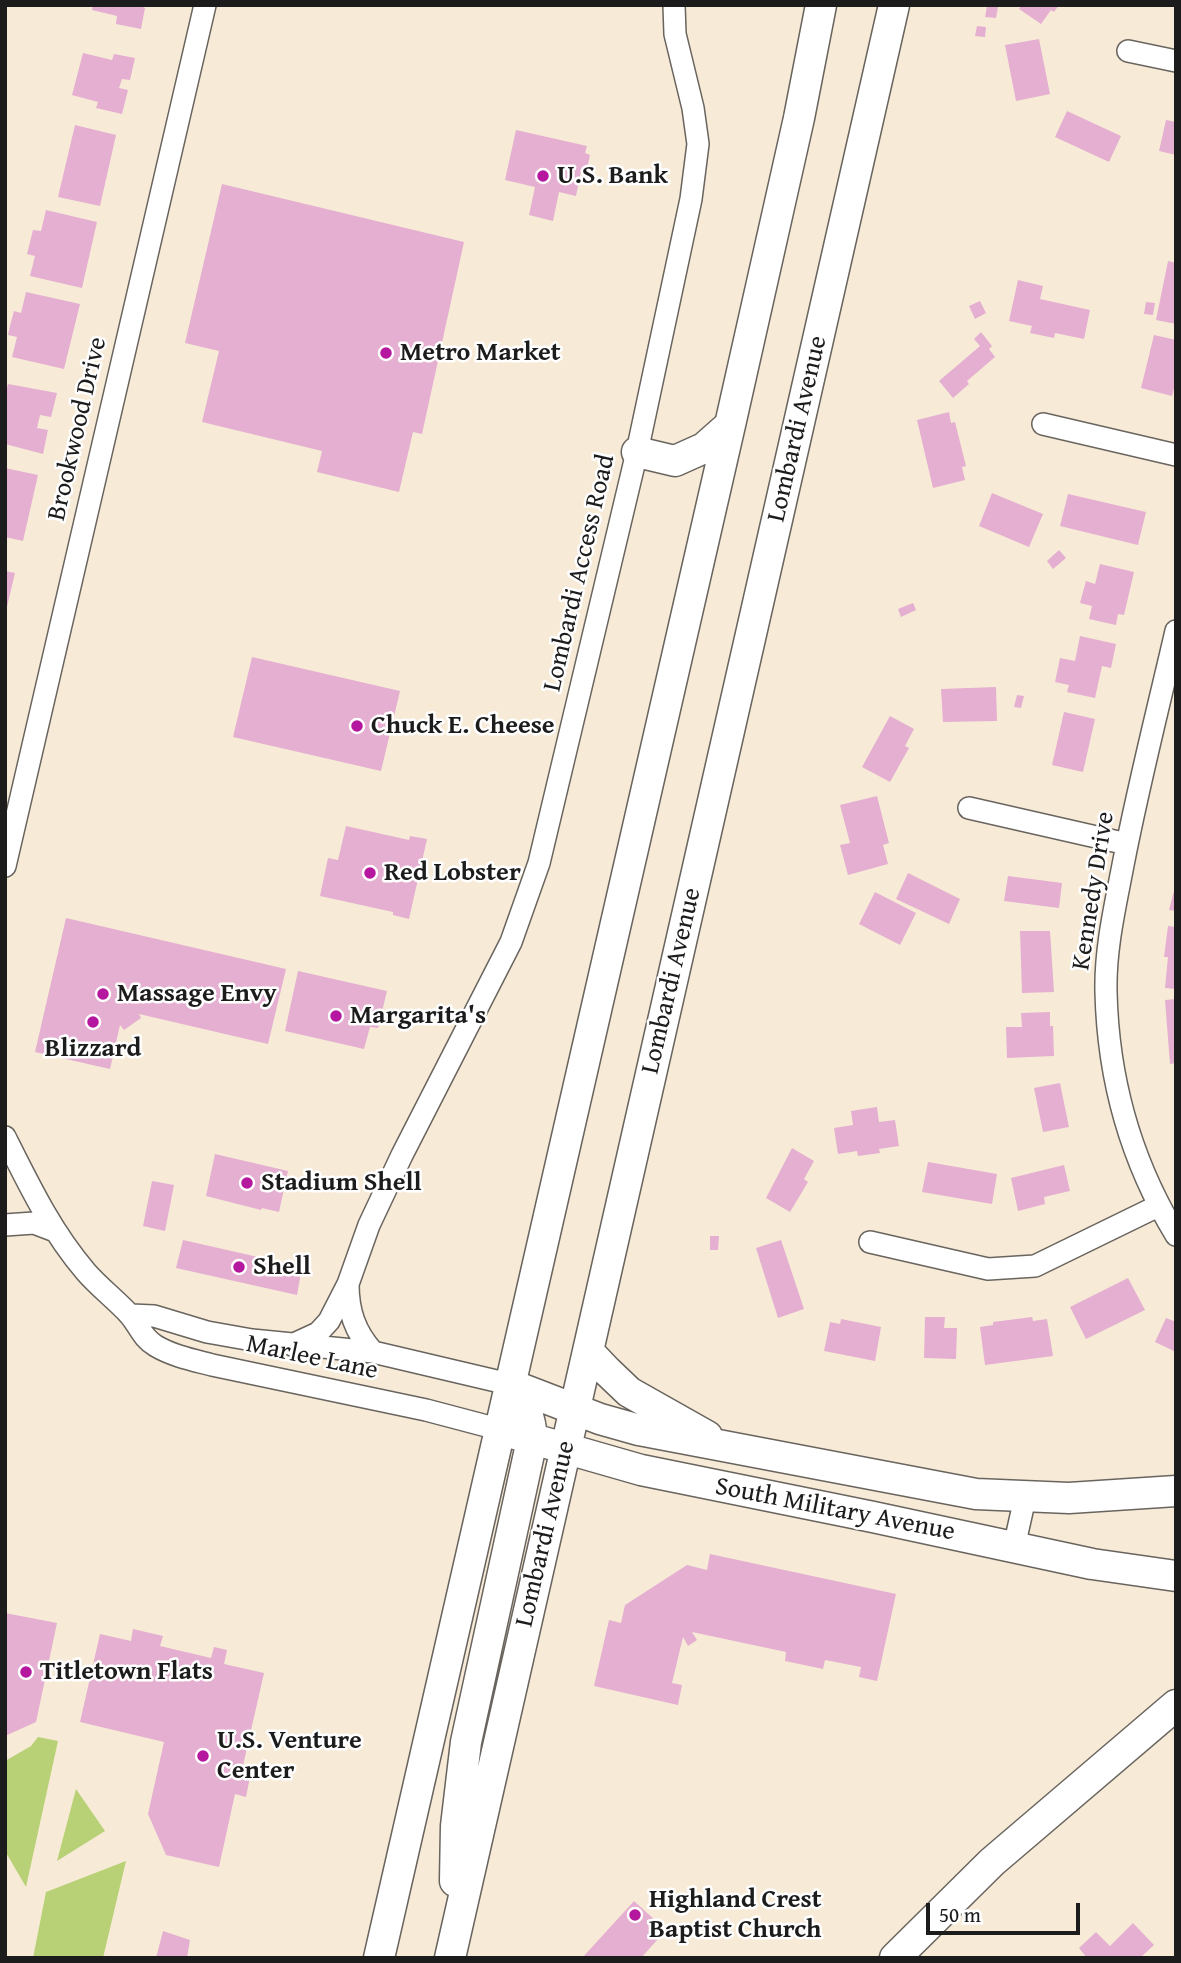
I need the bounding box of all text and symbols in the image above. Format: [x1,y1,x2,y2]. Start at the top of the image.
place label: U.S. Bank [557,160,668,192]
marker: U.S. Bank [535,168,551,184]
street label: Lombardi Avenue [761,333,835,525]
street label: Brookwood Drive [42,334,114,524]
place label: Metro Market [400,337,561,369]
marker: Metro Market [378,345,394,361]
street label: Lombardi Access Road [538,452,622,694]
place label: Chuck E. Cheese [371,710,555,742]
marker: Chuck E. Cheese [349,718,365,734]
street label: Kennedy Drive [1066,810,1122,972]
place label: Red Lobster [384,857,521,889]
marker: Red Lobster [362,865,378,881]
street label: Lombardi Avenue [635,885,709,1077]
place label: Massage Envy [117,978,276,1010]
marker: Massage Envy [95,986,111,1002]
place label: Margarita's [350,1000,486,1032]
marker: Margarita's [328,1008,344,1024]
marker: Blizzard [85,1014,101,1030]
place label: Blizzard [45,1033,141,1065]
place label: Stadium Shell [261,1167,422,1199]
marker: Stadium Shell [239,1175,255,1191]
place label: Shell [253,1251,311,1283]
marker: Shell [231,1259,247,1275]
street label: Marlee Lane [243,1329,381,1387]
street label: Lombardi Avenue [509,1438,583,1630]
street label: South Military Avenue [713,1471,957,1549]
place label: Titletown Flats [40,1656,213,1688]
marker: Titletown Flats [18,1664,34,1680]
place label: U.S. Venture Center [217,1725,362,1786]
marker: U.S. Venture Center [195,1748,211,1764]
place label: Highland Crest Baptist Church [649,1884,822,1946]
scale bar [929,1890,1083,1934]
text: 50 m [939,1899,981,1930]
marker: Highland Crest Baptist Church [627,1907,643,1923]

